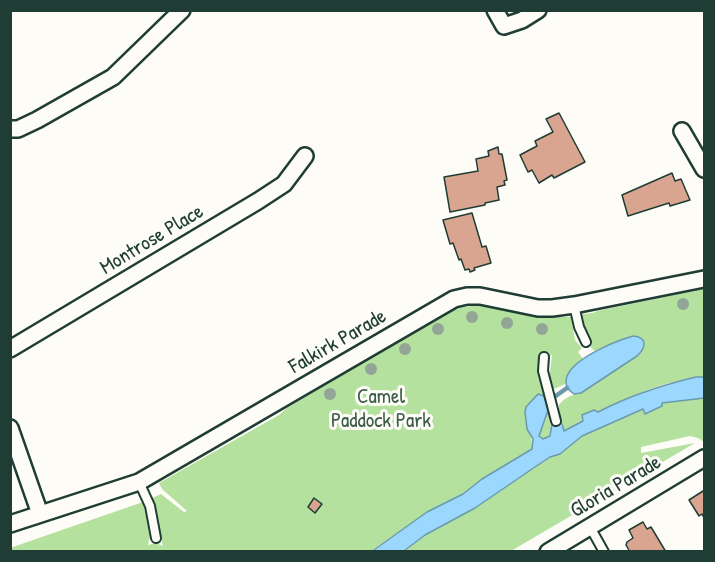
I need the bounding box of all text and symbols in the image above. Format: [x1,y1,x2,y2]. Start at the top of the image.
street label: Montrose Place [96,199,208,281]
street label: Falkirk Parade [285,304,391,380]
park label: Camel Paddock Park [331,384,431,434]
street label: Gloria Parade [566,450,666,524]

